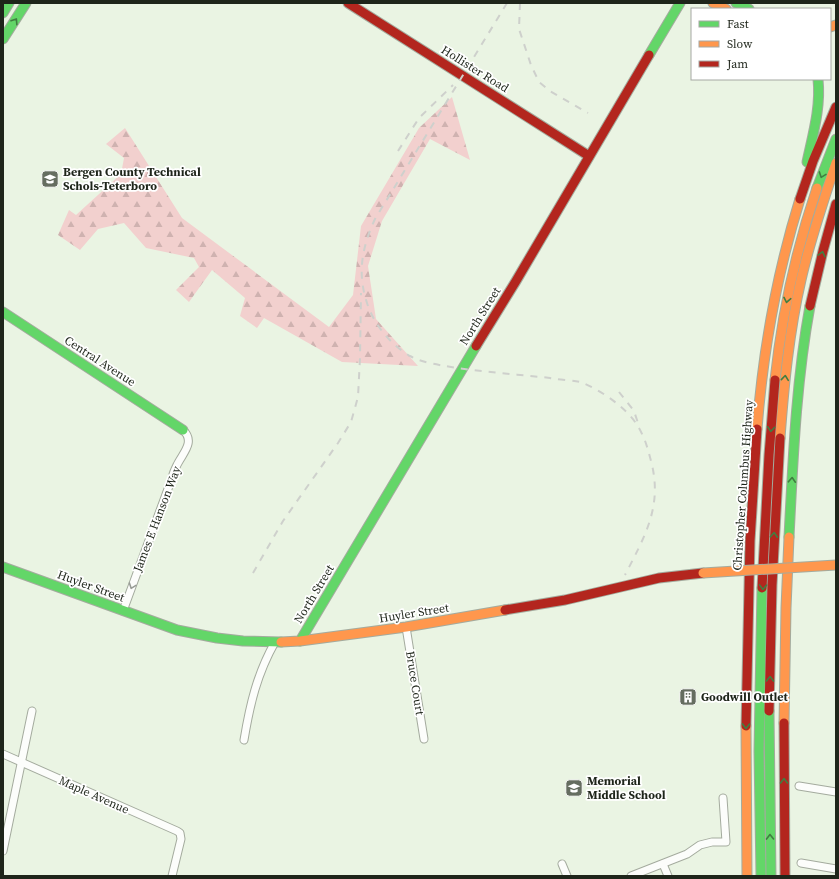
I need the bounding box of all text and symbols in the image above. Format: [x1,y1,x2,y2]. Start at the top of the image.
legend [691,8,831,80]
text: Fast [727,16,749,32]
one-way arrow [10,18,17,25]
text: Slow [727,36,753,52]
street label: Hollister Road [438,42,512,96]
text: Jam [726,56,748,72]
place label: Bergen County Technical Schols-Teterboro [63,164,201,194]
school or university icon: Bergen County Technical Schols-Teterboro [40,169,60,189]
one-way arrow [818,171,826,178]
one-way arrow [817,251,825,258]
street label: North Street [456,284,504,348]
one-way arrow [784,297,792,303]
street label: Central Avenue [61,332,139,390]
one-way arrow [781,374,790,381]
street label: Christopher Columbus Highway [729,398,757,571]
one-way arrow [767,426,776,432]
street label: James E Hanson Way [129,463,185,575]
one-way arrow [788,477,796,483]
one-way arrow [770,532,779,538]
street label: North Street [290,562,338,626]
street label: Huyler Street [55,566,127,606]
one-way arrow [129,582,137,589]
one-way arrow [758,584,767,590]
street label: Huyler Street [378,600,450,626]
street label: Bruce Court [402,650,428,716]
one-way arrow [766,676,774,682]
building icon: Goodwill Outlet [678,687,698,707]
place label: Goodwill Outlet [701,689,789,705]
one-way arrow [741,723,750,729]
street label: Maple Avenue [56,772,132,818]
place label: Memorial Middle School [587,773,666,803]
school or university icon: Memorial Middle School [564,778,584,798]
one-way arrow [780,778,788,784]
one-way arrow [766,834,774,840]

